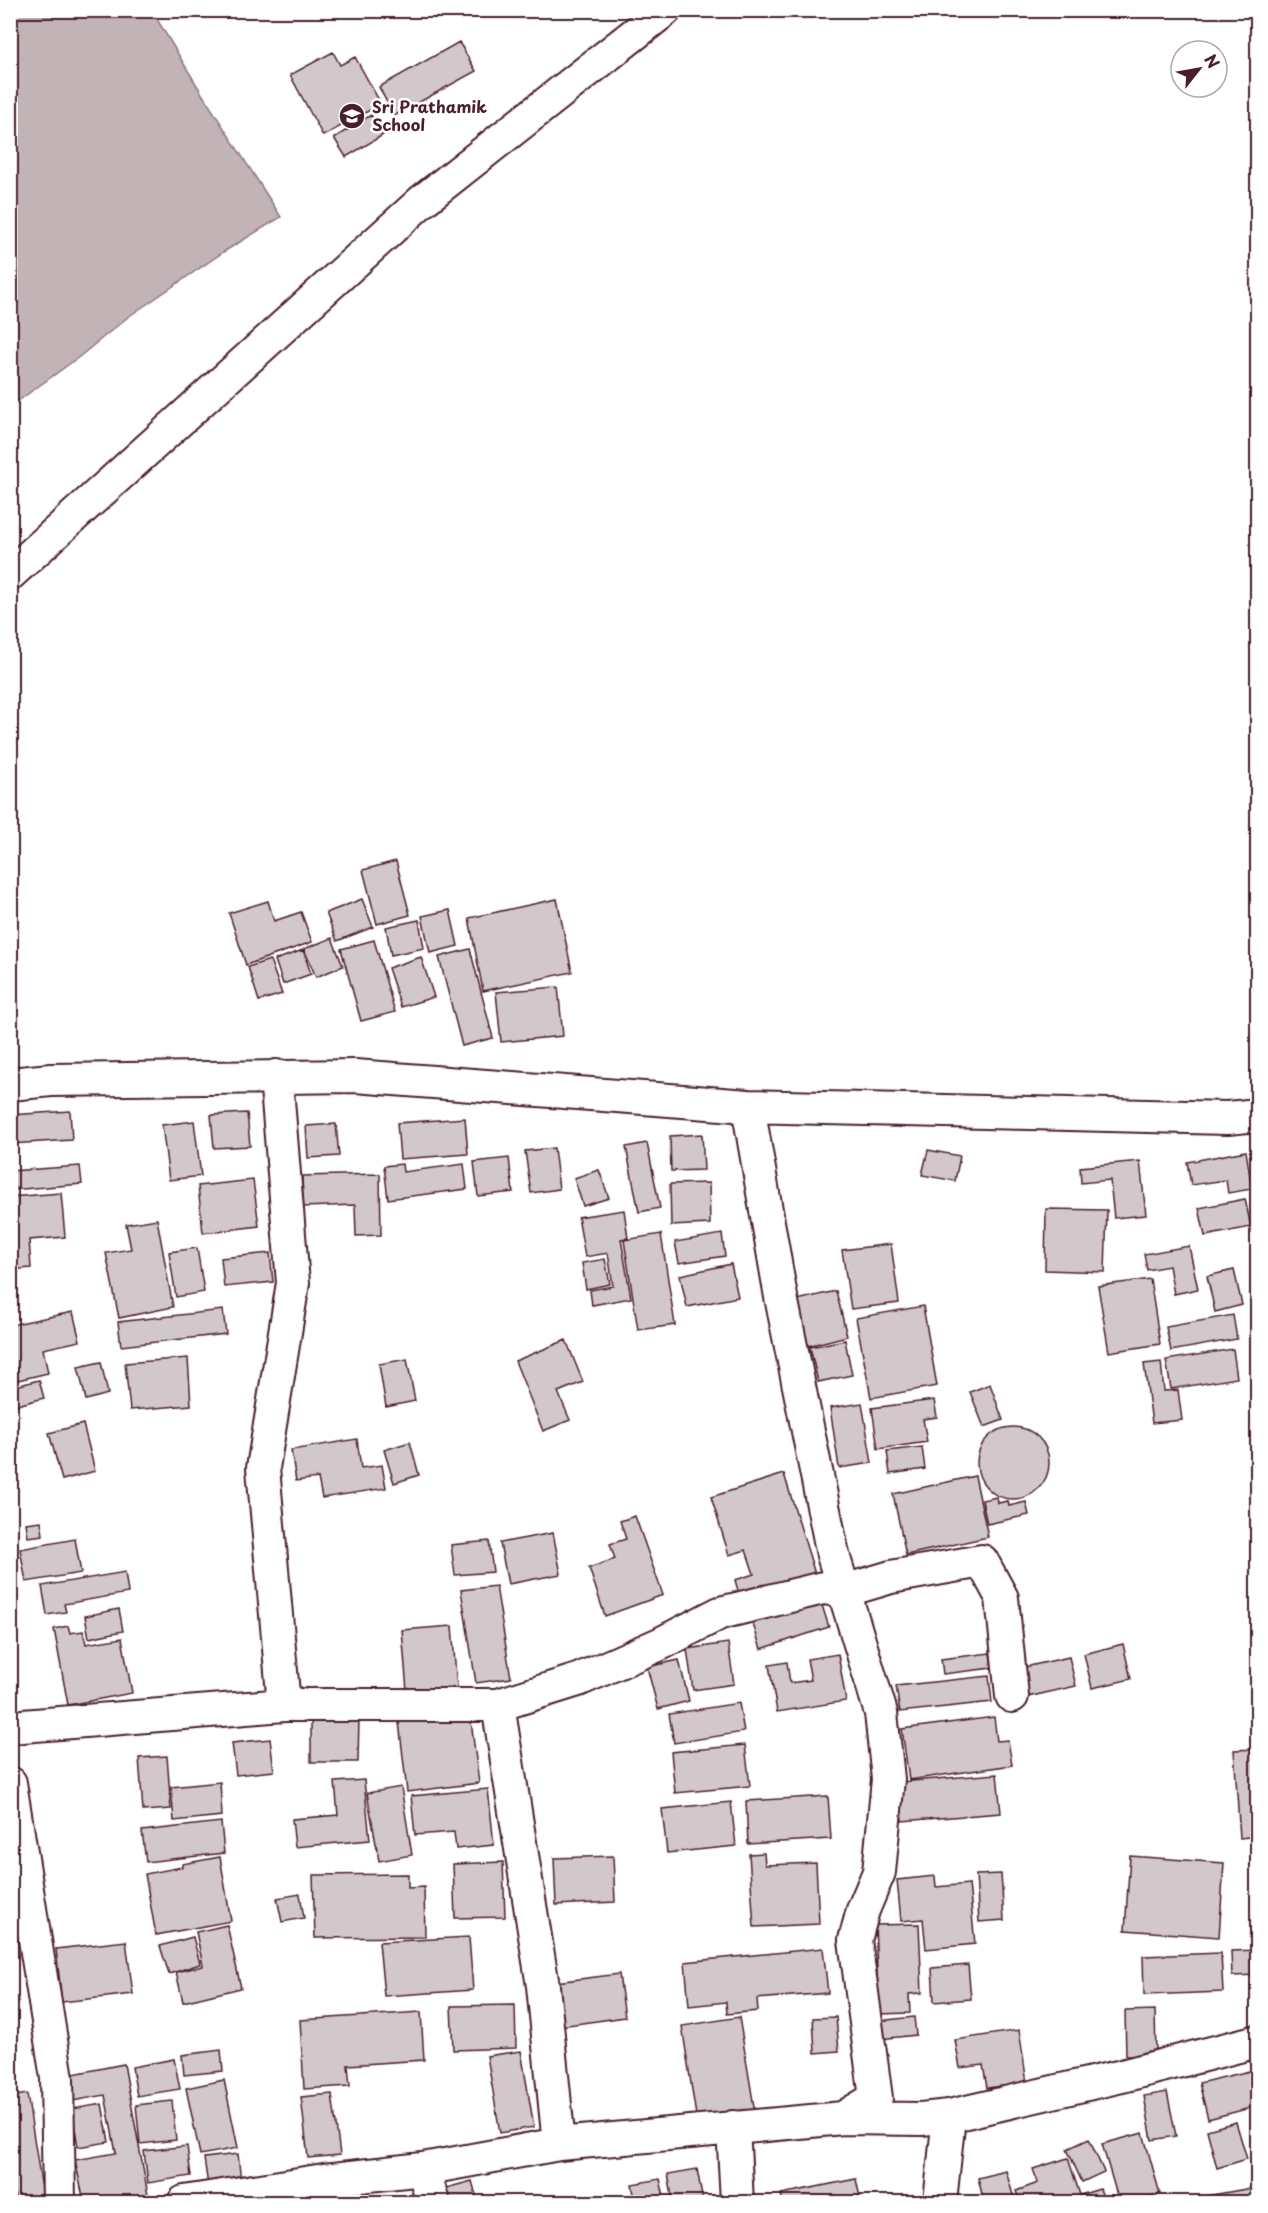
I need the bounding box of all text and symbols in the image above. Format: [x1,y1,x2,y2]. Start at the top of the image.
north arrow [1169,39,1229,99]
text: N [1199,49,1226,72]
place label: Sri Prathamik School [372,94,487,136]
school or university icon: Sri Prathamik School [337,101,367,131]

